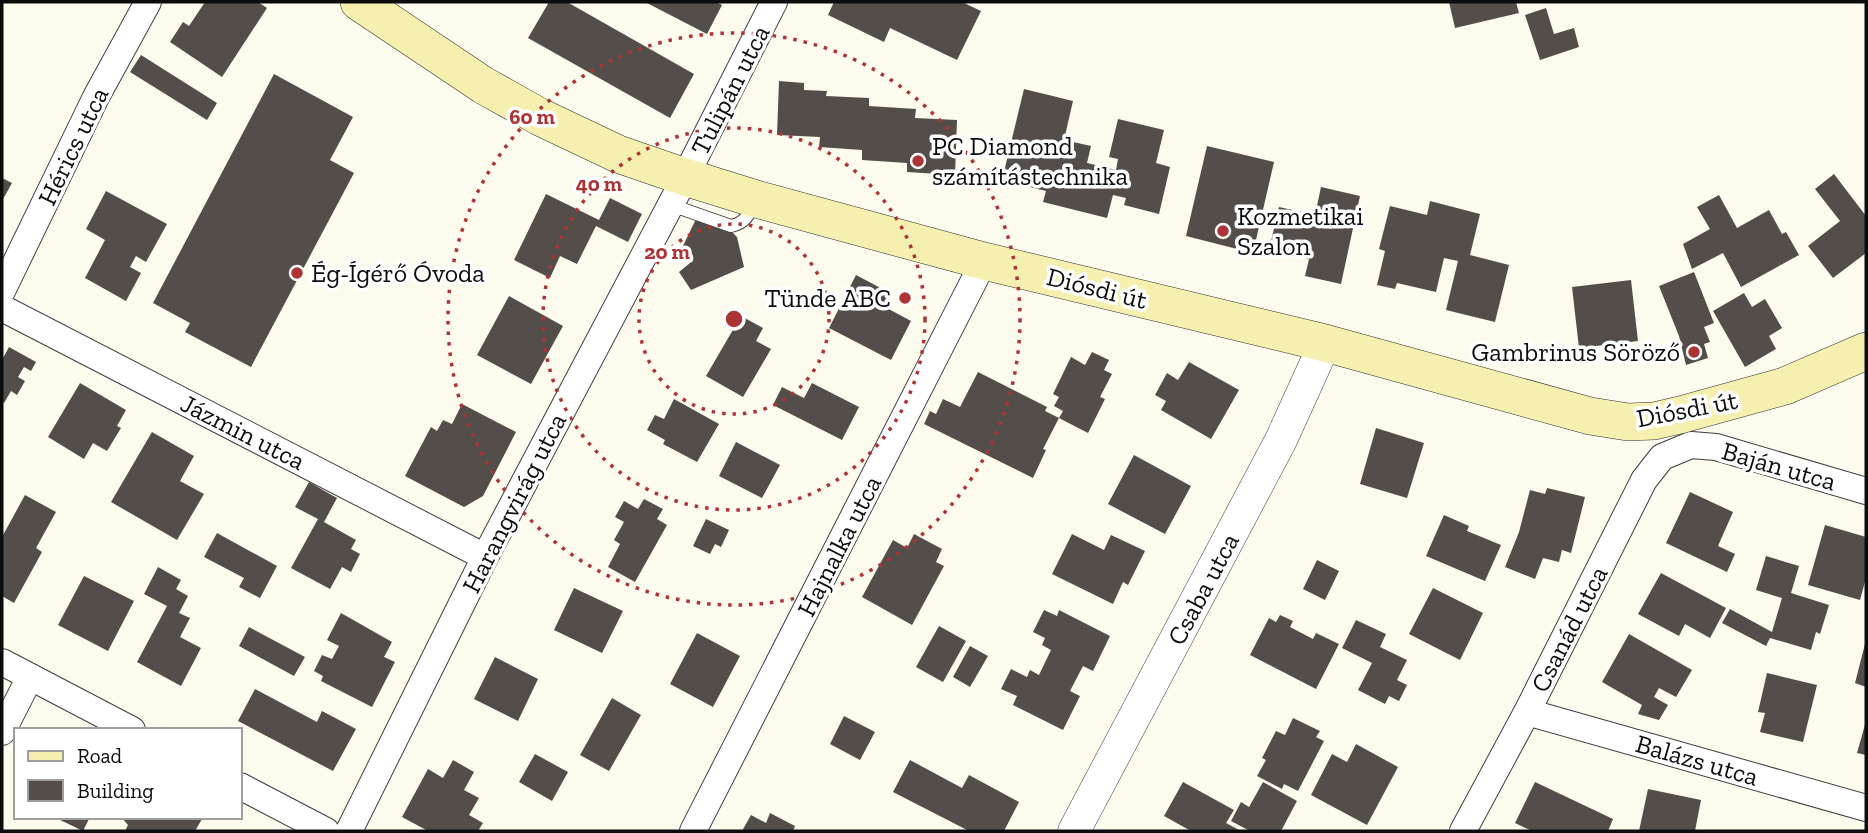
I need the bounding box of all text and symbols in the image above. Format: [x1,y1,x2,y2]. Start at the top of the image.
street label: Tulipán utca [684,19,777,160]
street label: Hérics utca [31,81,116,210]
text: 60 m [509,104,555,129]
place label: PC Diamond számítástechnika [932,130,1128,192]
marker: PC Diamond számítástechnika [910,153,926,169]
text: 40 m [576,171,623,196]
place label: Kozmetikai Szalon [1237,200,1364,262]
marker: Kozmetikai Szalon [1215,223,1231,239]
text: 20 m [644,239,690,264]
place label: Ég-Ígérő Óvoda [311,257,485,289]
street label: Diósdi út [1044,260,1151,316]
marker: Ég-Ígérő Óvoda [289,265,305,281]
place label: Tünde ABC [764,282,891,314]
marker: Tünde ABC [897,290,913,306]
centre of rings [722,307,746,331]
place label: Gambrinus Söröző [1471,336,1680,368]
marker: Gambrinus Söröző [1686,344,1702,360]
street label: Diósdi út [1634,383,1740,434]
street label: Jázmin utca [176,387,311,477]
street label: Harangvirág utca [455,407,573,598]
street label: Baján utca [1718,434,1840,498]
street label: Hajnalka utca [790,470,888,622]
street label: Csaba utca [1160,527,1246,650]
street label: Csanád utca [1524,560,1615,697]
street label: Balázs utca [1632,727,1762,793]
legend [14,728,242,819]
text: Road [77,743,123,768]
text: Building [77,778,154,803]

